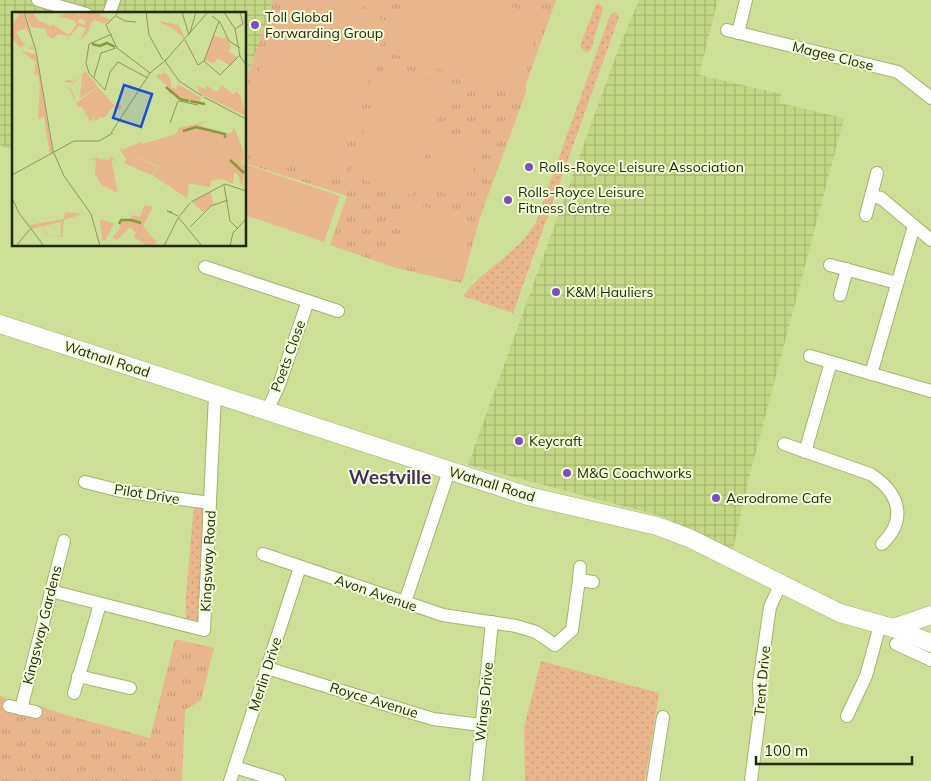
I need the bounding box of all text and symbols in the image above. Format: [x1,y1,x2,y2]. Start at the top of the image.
place label: Toll Global Forwarding Group [265,8,383,42]
inset map [12,12,246,246]
marker: Toll Global Forwarding Group [249,19,261,31]
street label: Magee Close [790,37,876,75]
place label: Rolls-Royce Leisure Association [539,158,744,176]
marker: Rolls-Royce Leisure Association [523,161,535,173]
place label: Rolls-Royce Leisure Fitness Centre [518,183,644,217]
marker: Rolls-Royce Leisure Fitness Centre [502,194,514,206]
place label: K&M Hauliers [566,283,653,301]
marker: K&M Hauliers [550,286,562,298]
street label: Poets Close [267,318,309,394]
street label: Watnall Road [62,337,152,381]
place label: Keycraft [529,432,582,450]
marker: Keycraft [513,435,525,447]
street label: Watnall Road [447,462,537,506]
place label: M&G Coachworks [577,464,692,482]
district label: Westville [349,465,431,489]
marker: M&G Coachworks [561,467,573,479]
street label: Pilot Drive [113,480,181,508]
place label: Aerodrome Cafe [726,489,832,507]
marker: Aerodrome Cafe [710,492,722,504]
street label: Kingsway Road [196,510,220,612]
street label: Kingsway Gardens [19,564,65,686]
street label: Avon Avenue [332,571,420,615]
street label: Merlin Drive [245,635,285,713]
street label: Trent Drive [750,645,774,717]
street label: Wings Drive [471,661,497,743]
street label: Royce Avenue [328,678,420,722]
scale bar [756,734,912,766]
text: 100 m [764,741,808,760]

